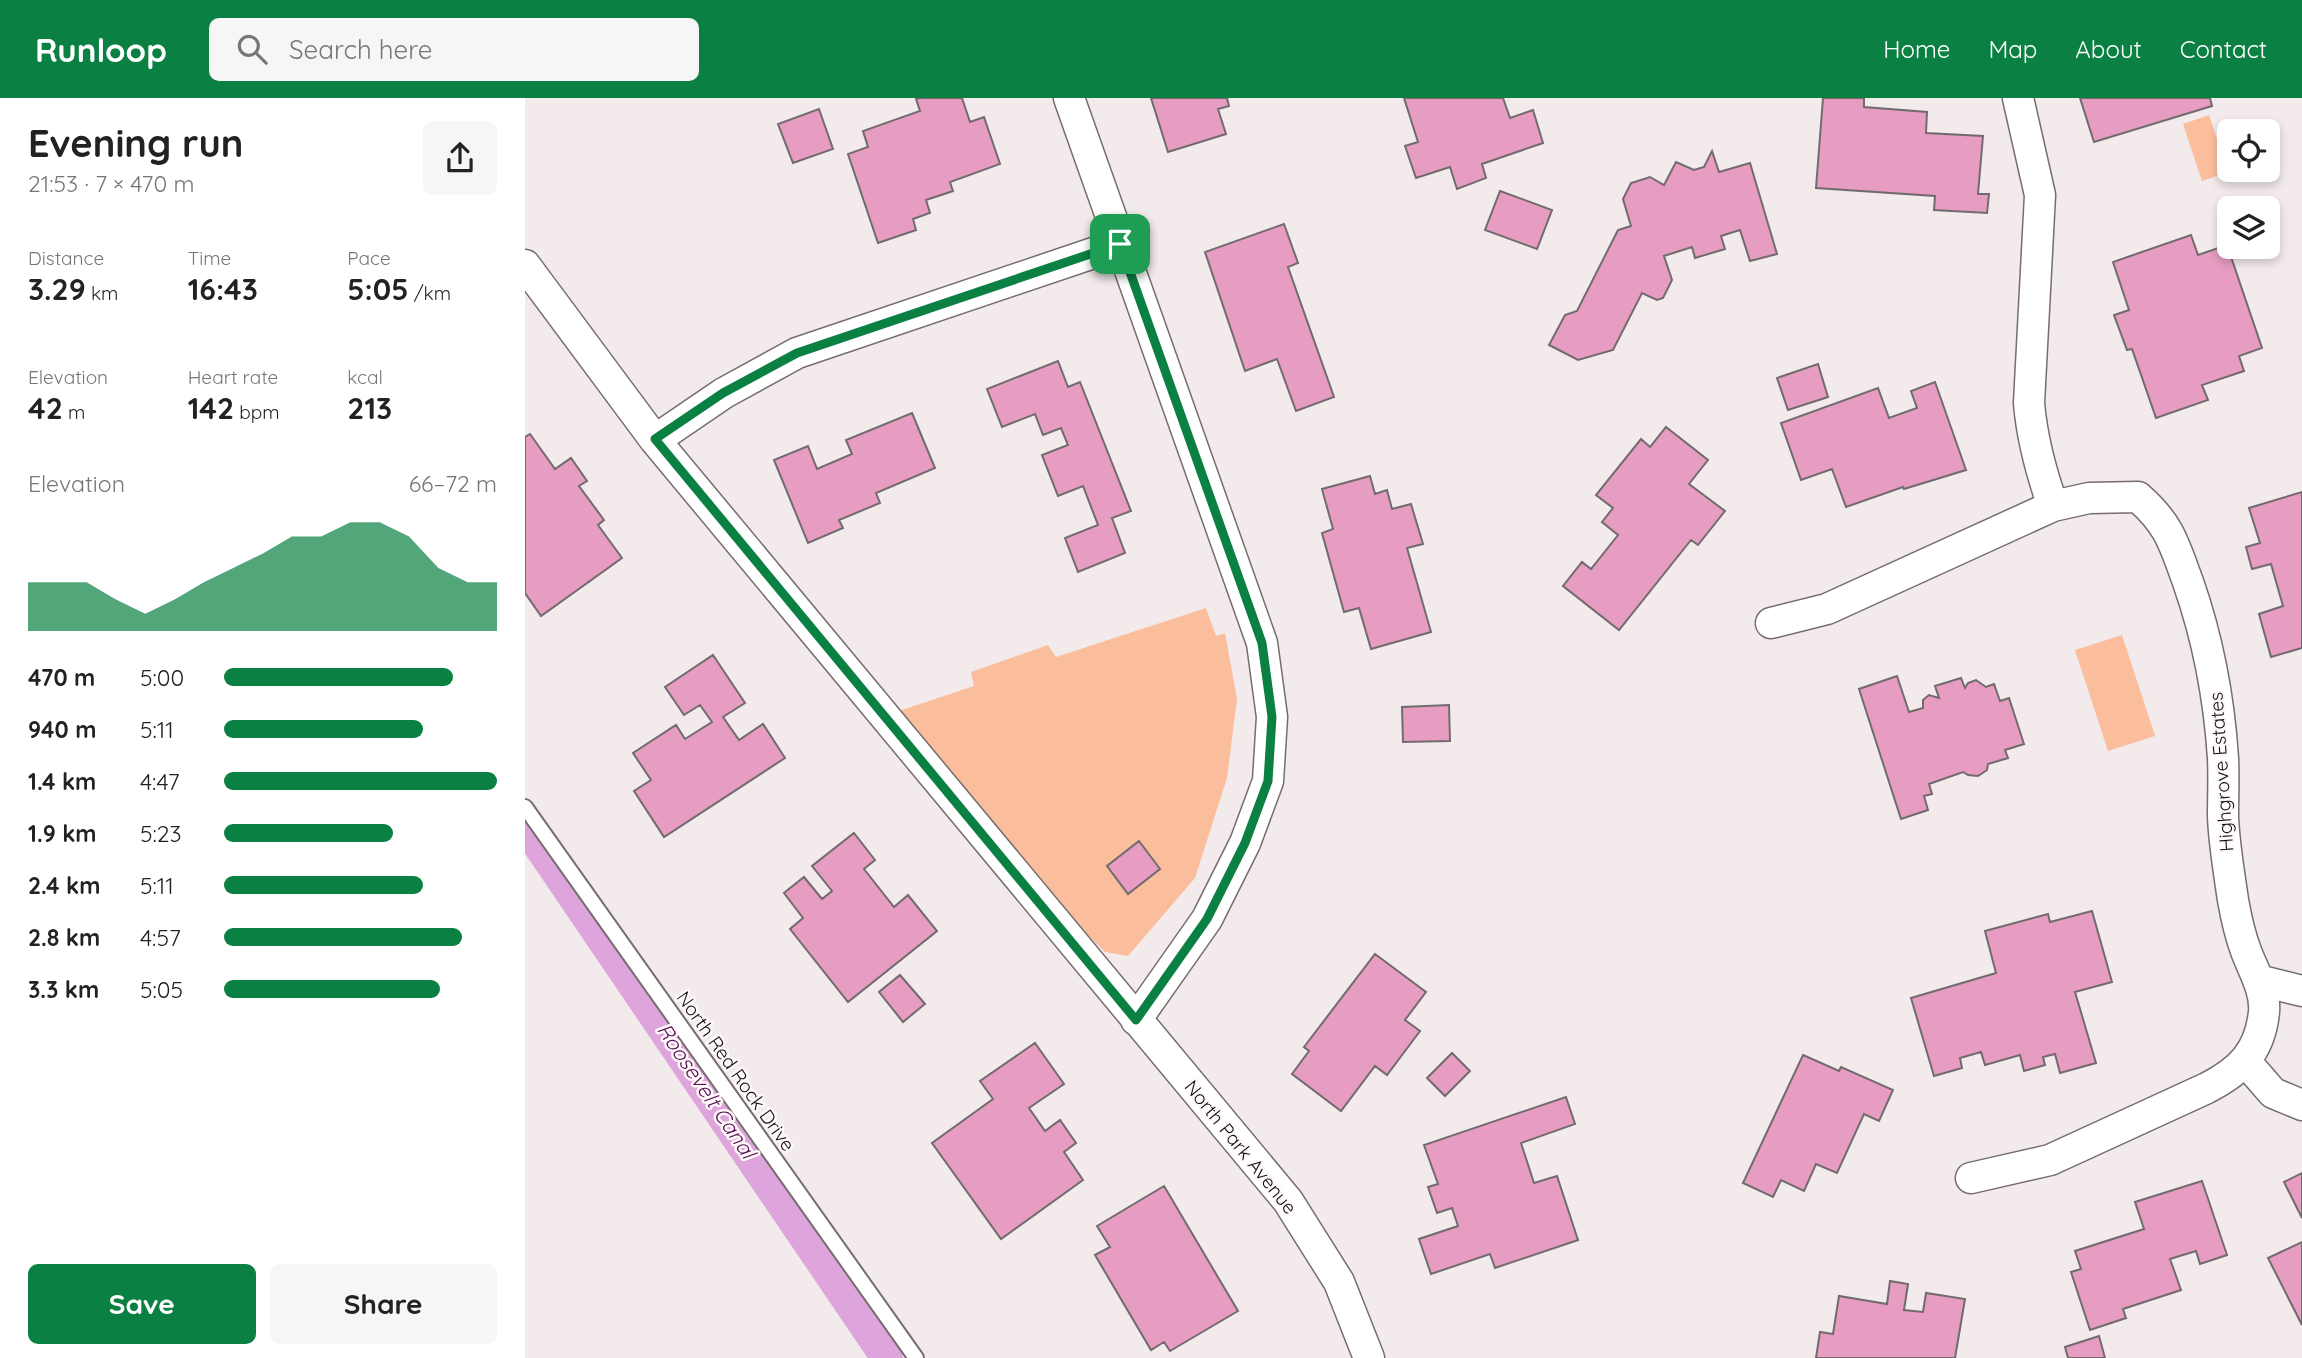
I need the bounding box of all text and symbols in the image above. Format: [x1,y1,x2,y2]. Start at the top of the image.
search box [209,18,699,81]
text: Runloop [35,29,167,70]
icon: search [233,30,271,68]
text: Search here [289,33,432,66]
text: Home [1883,34,1950,64]
text: Map [1988,34,2037,64]
text: About [2075,34,2142,64]
text: Contact [2180,34,2267,64]
text: Evening run [28,119,243,167]
map controls [2217,119,2280,259]
button: locate [2217,119,2280,182]
button: share [423,121,497,195]
text: 21:53 · 7 × 470 m [28,169,194,198]
button: layers [2217,196,2280,259]
pin [1090,214,1150,274]
icon: arrive [1101,225,1139,263]
text: Distance [28,246,104,270]
text: Time [188,246,231,270]
text: Pace [347,246,391,270]
text: 3.29 [28,270,86,308]
text: 16:43 [188,270,258,308]
text: 5:05 [347,270,409,308]
text: km [86,281,118,305]
text: /km [409,281,451,305]
text: Elevation [28,365,108,389]
text: Heart rate [188,365,278,389]
text: kcal [347,365,383,389]
text: 42 [28,389,63,427]
text: 142 [188,389,234,427]
text: 213 [347,389,392,427]
text: m [63,400,85,424]
text: bpm [234,400,280,424]
text: Elevation [28,469,125,498]
text: 66–72 m [409,469,497,498]
text: 470 m [28,663,95,692]
text: 5:00 [140,663,184,692]
street label: Highgrove Estates [2203,691,2239,853]
text: 940 m [28,715,96,744]
text: 5:11 [140,715,174,744]
text: 1.4 km [28,767,96,796]
text: 4:47 [140,767,180,796]
text: 1.9 km [28,819,96,848]
text: 5:23 [140,819,182,848]
text: 2.4 km [28,871,100,900]
text: 5:11 [140,871,174,900]
text: 2.8 km [28,923,100,952]
text: 4:57 [140,923,181,952]
text: 3.3 km [28,975,99,1004]
text: 5:05 [140,975,183,1004]
street label: North Red Rock Drive [672,986,800,1156]
water label: Roosevelt Canal [652,1018,763,1165]
street label: North Park Avenue [1180,1075,1302,1219]
button: Save [28,1264,256,1344]
button: Share [270,1264,497,1344]

